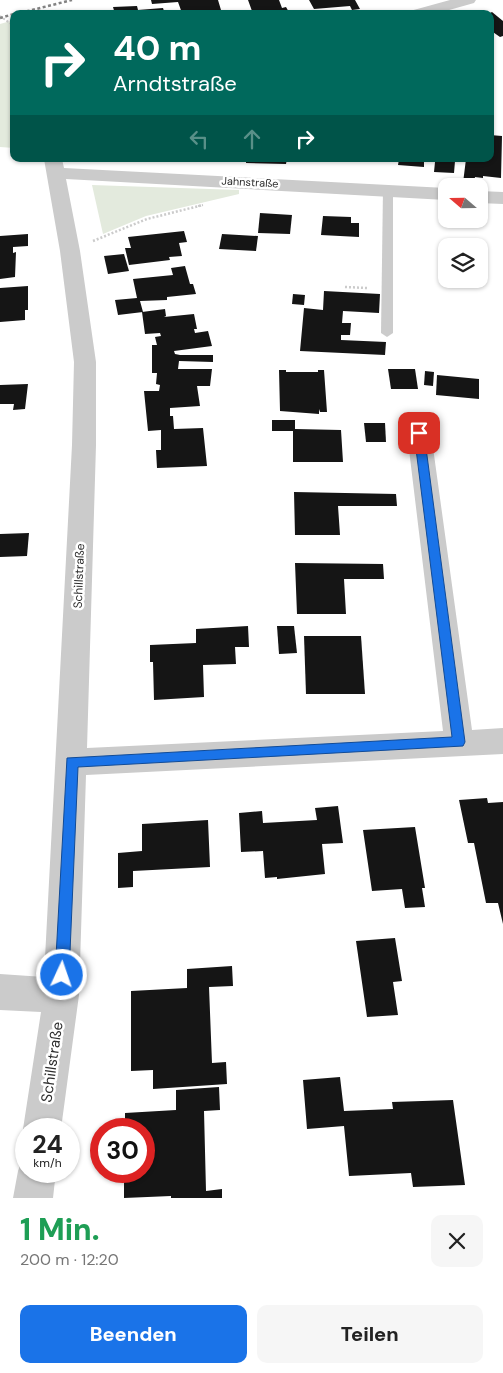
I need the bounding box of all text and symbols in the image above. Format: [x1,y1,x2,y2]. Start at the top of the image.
text: 40 m [113,25,202,71]
icon: right [30,30,95,95]
text: Arndtstraße [113,69,237,98]
icon: left [185,125,213,153]
icon: ahead [238,125,266,153]
icon: right [291,125,319,153]
street label: Jahnstraße [221,174,279,190]
north arrow [438,178,488,228]
map controls [438,178,488,288]
button: layers [438,238,488,288]
pin [398,412,440,454]
icon: arrive [405,419,433,447]
street label: Schillstraße [70,543,88,609]
position arrow [35,948,87,1000]
street label: Schillstraße [36,1020,68,1104]
speed limit sign: 30 [90,1118,155,1183]
text: 24 [32,1128,63,1161]
text: km/h [33,1155,62,1171]
text: 1 Min. [20,1210,99,1249]
button: close [431,1215,483,1267]
text: 200 m · 12:20 [20,1249,119,1270]
button: Beenden [20,1305,247,1363]
button: Teilen [257,1305,483,1363]

